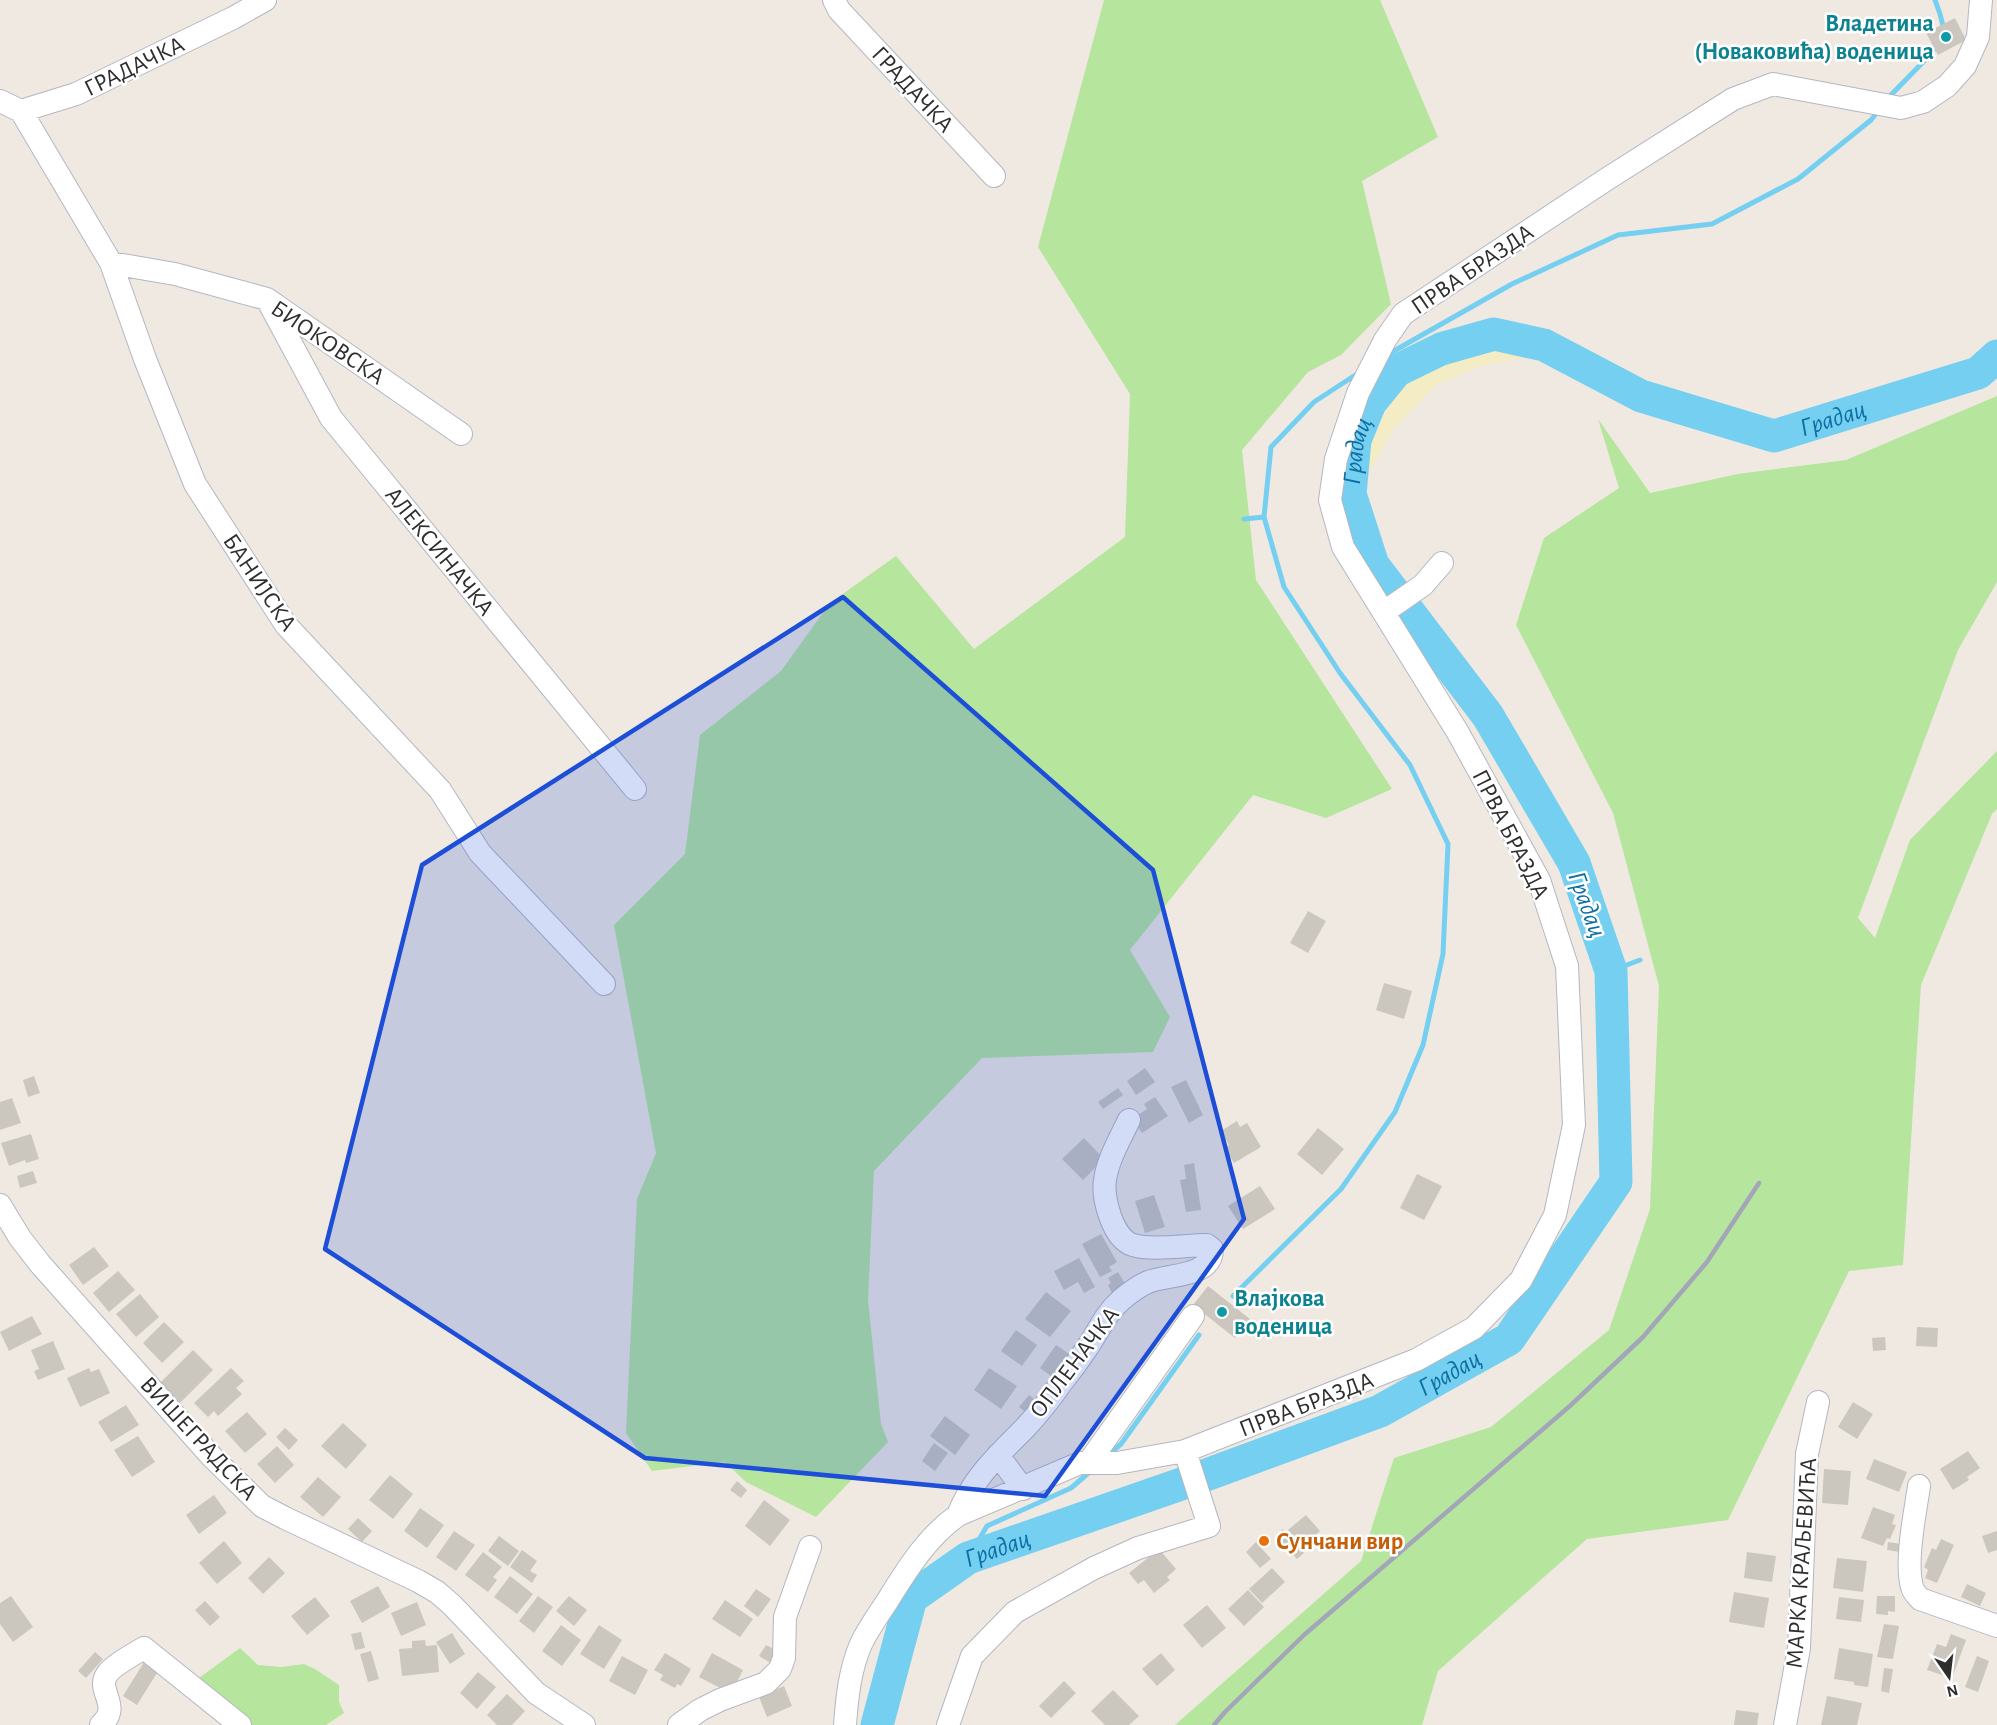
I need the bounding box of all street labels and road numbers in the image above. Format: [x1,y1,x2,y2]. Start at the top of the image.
street label: ГРАДАЧКА [81,32,188,101]
street label: ГРАДАЧКА [867,42,958,137]
street label: ПРВА БРАЗДА [1407,220,1538,319]
street label: БИОКОВСКА [266,296,389,389]
street label: АЛЕКСИНАЧКА [380,483,498,620]
street label: БАНИЈСКА [218,530,300,636]
street label: ПРВА БРАЗДА [1467,766,1553,903]
street label: ОПЛЕНАЧКА [1026,1303,1124,1422]
street label: ПРВА БРАЗДА [1236,1368,1377,1442]
street label: ВИШЕГРАДСКА [135,1372,261,1505]
street label: МАРКА КРАЉЕВИЋА [1783,1457,1821,1669]

